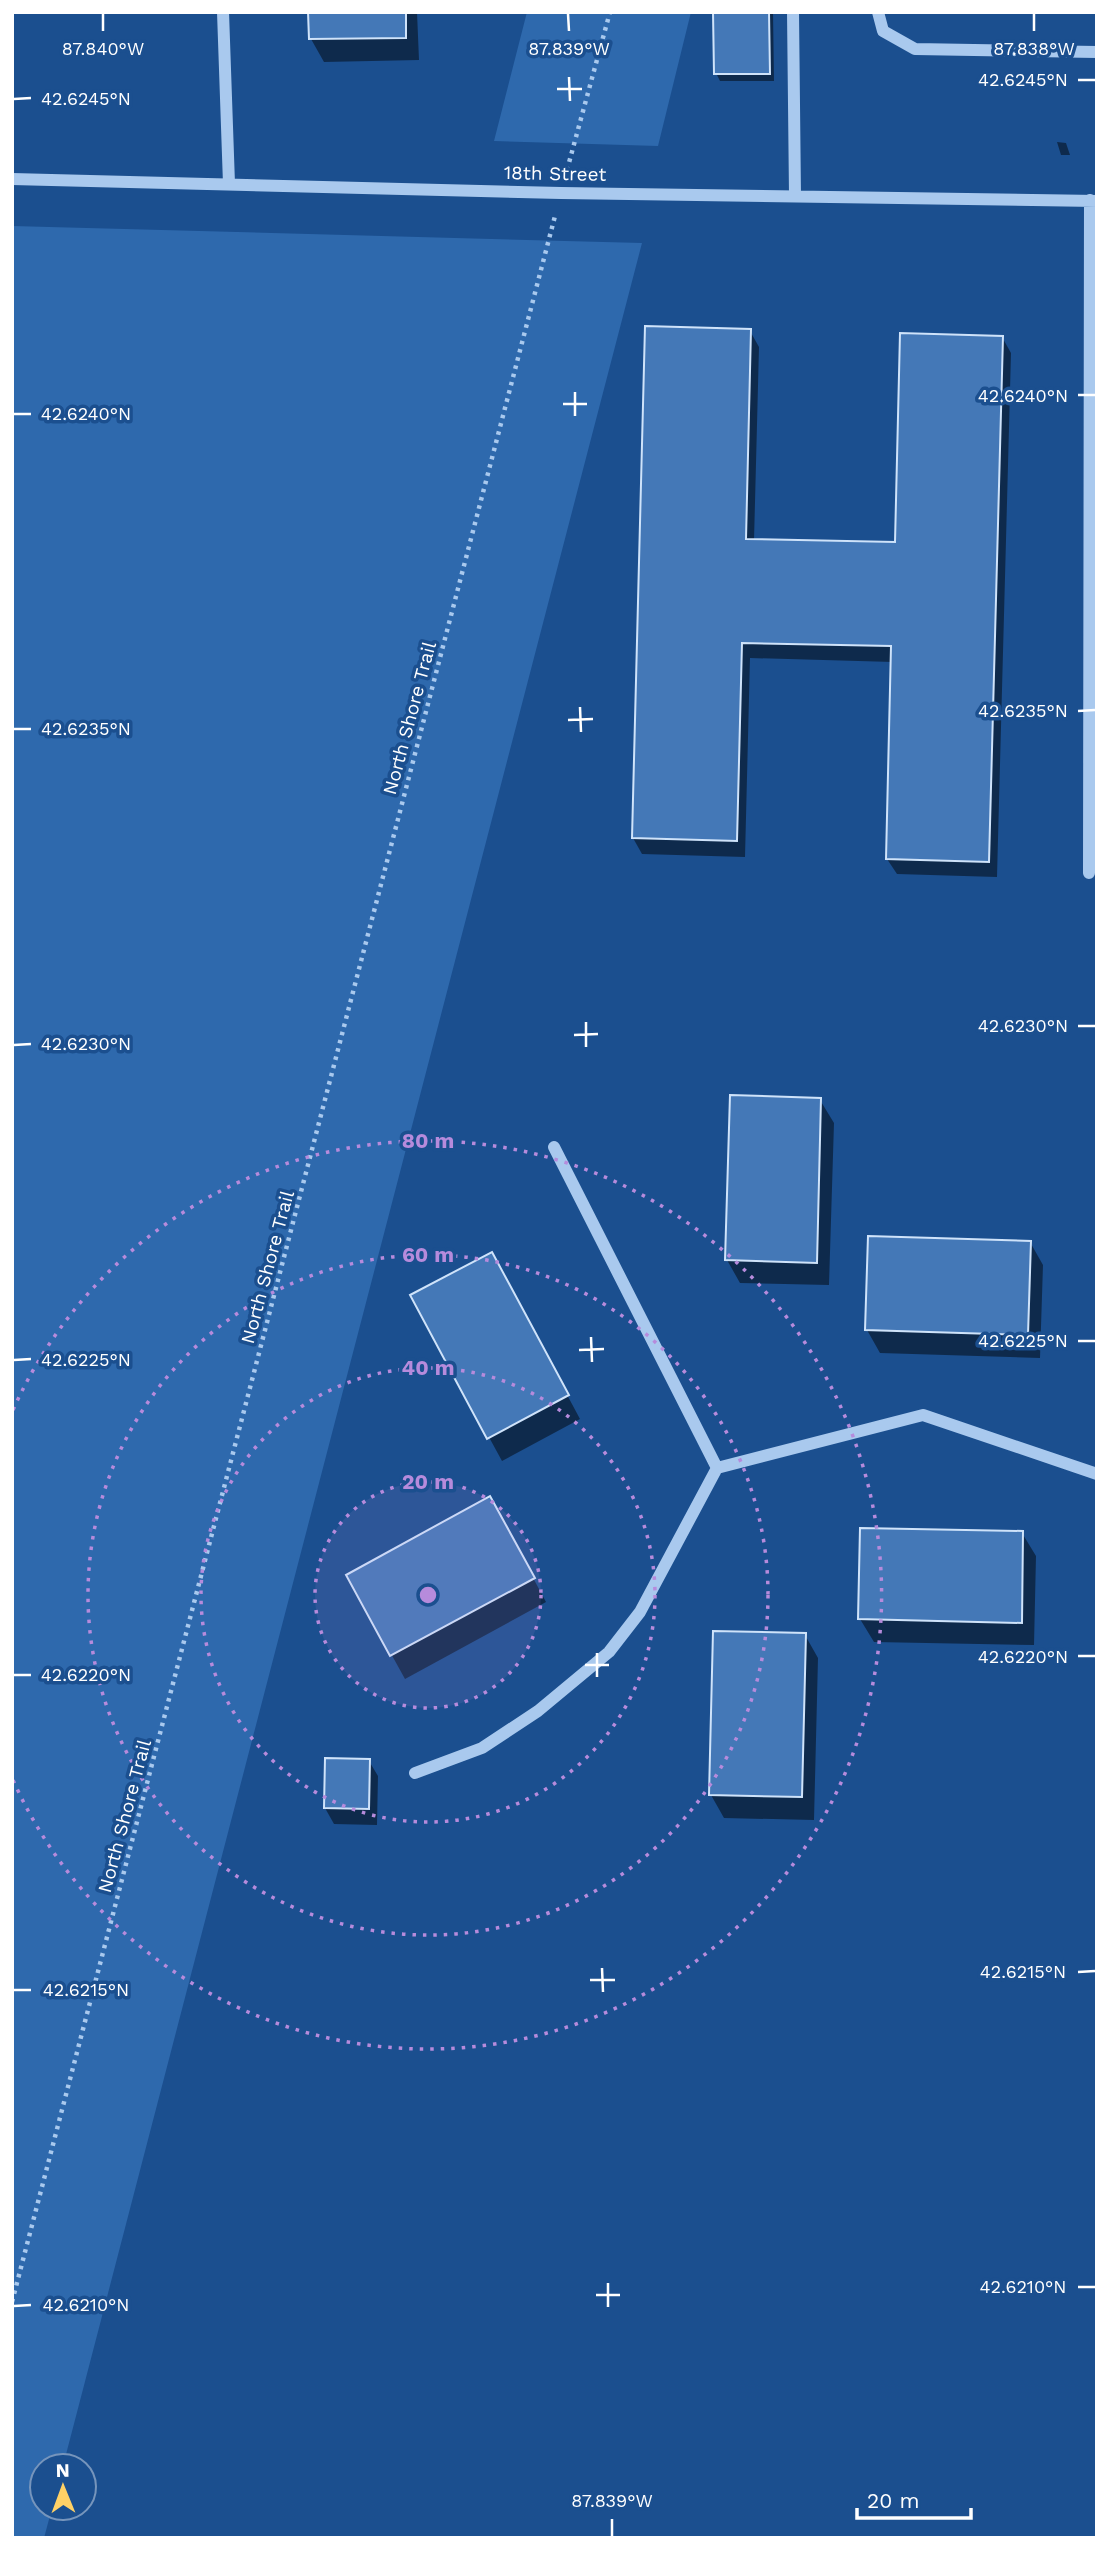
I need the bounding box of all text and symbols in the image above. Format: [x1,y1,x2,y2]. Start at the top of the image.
text: 87.840°W [62,38,144,59]
text: 87.839°W [528,38,610,59]
text: 87.838°W [993,38,1075,59]
text: 42.6245°N [978,69,1068,90]
text: 42.6245°N [41,88,131,109]
street label: 18th Street [504,161,606,186]
text: 42.6240°N [978,385,1068,406]
text: 42.6240°N [41,403,131,424]
street label: North Shore Trail [378,639,441,797]
text: 42.6235°N [978,700,1068,721]
text: 42.6235°N [41,718,131,739]
text: 42.6230°N [978,1015,1068,1036]
text: 42.6230°N [41,1033,131,1054]
text: 80 m [402,1128,454,1153]
street label: North Shore Trail [236,1188,299,1346]
text: 60 m [402,1242,454,1267]
text: 42.6225°N [978,1330,1068,1351]
text: 42.6225°N [41,1349,131,1370]
text: 40 m [402,1355,454,1380]
text: 20 m [402,1469,454,1494]
centre of rings [416,1583,440,1607]
text: 42.6220°N [978,1646,1068,1667]
text: 42.6220°N [41,1664,131,1685]
street label: North Shore Trail [93,1737,156,1895]
text: 42.6215°N [980,1961,1066,1982]
text: 42.6215°N [43,1979,129,2000]
text: 42.6210°N [979,2276,1067,2297]
text: 42.6210°N [42,2294,130,2315]
north arrow [28,2452,98,2522]
text: N [55,2459,70,2482]
scale bar [857,2476,971,2520]
text: 20 m [867,2488,919,2513]
text: 87.839°W [571,2490,653,2511]

